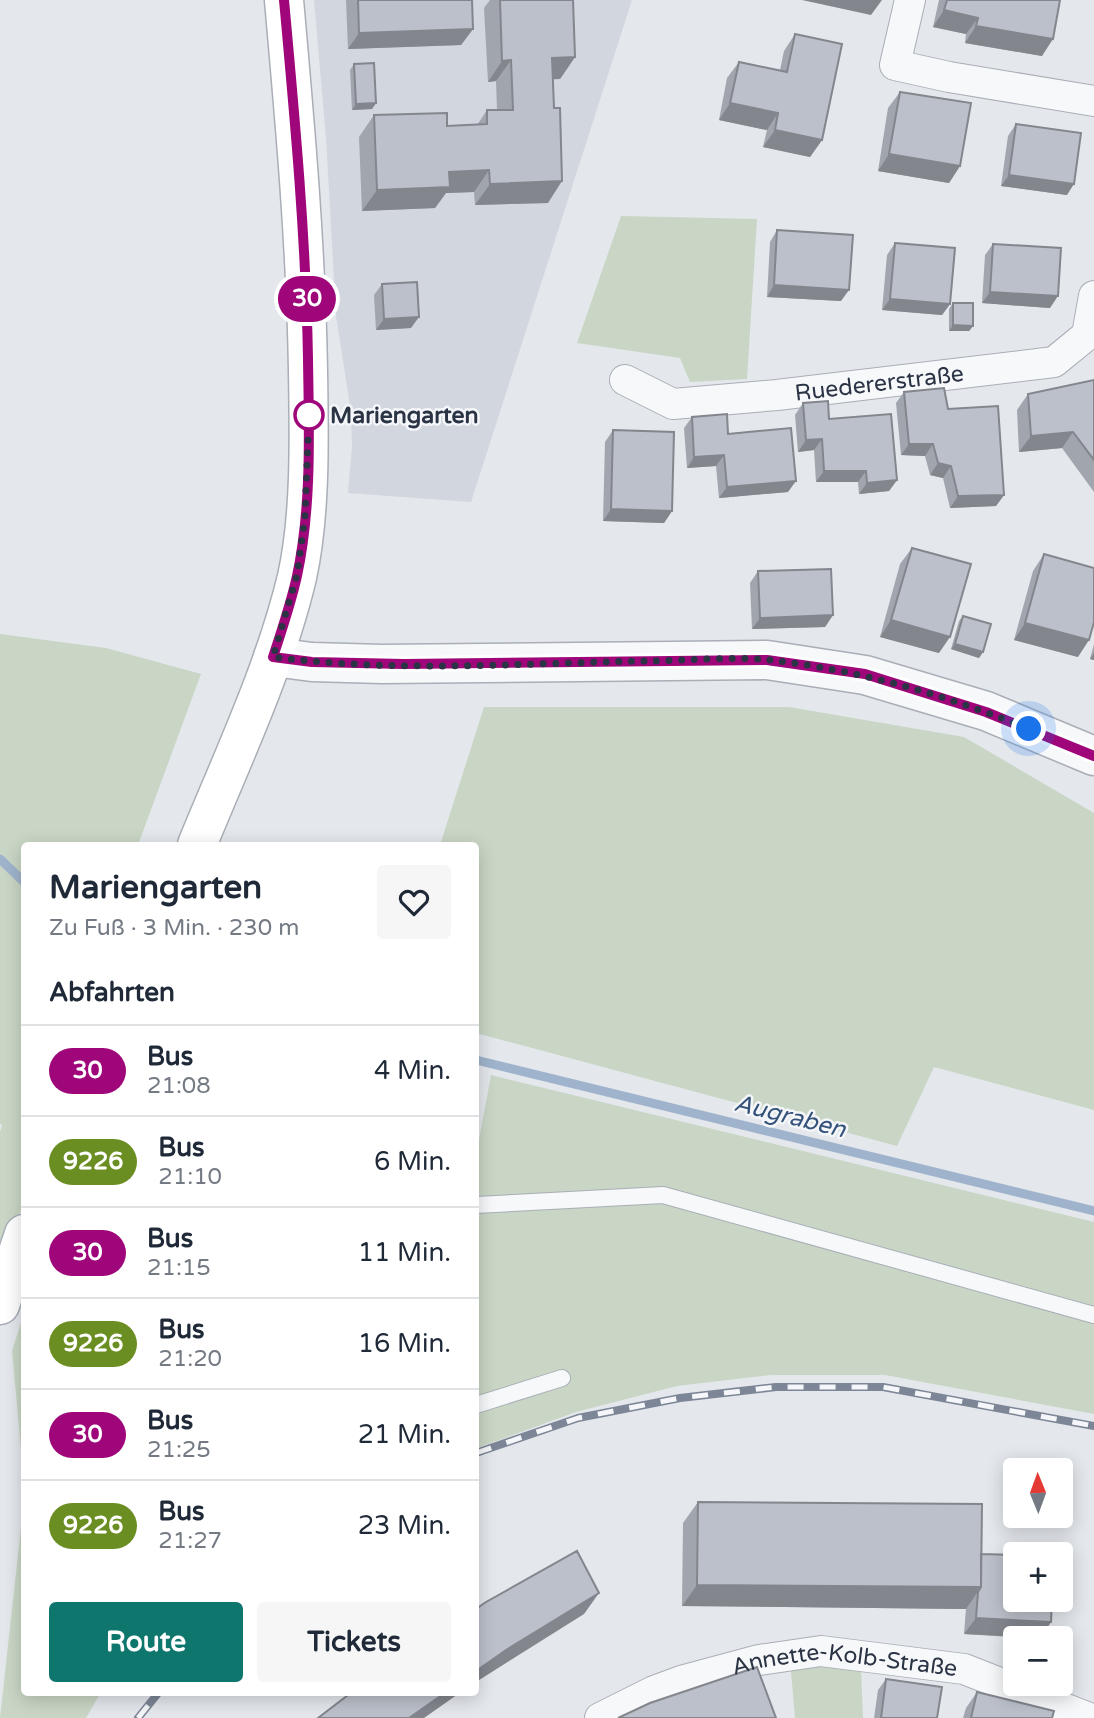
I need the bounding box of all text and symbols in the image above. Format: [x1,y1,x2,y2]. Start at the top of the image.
line badge: 30 [276,276,338,322]
text: 30 [292,284,322,313]
street label: Ruedererstraße [793,360,965,408]
marker: Mariengarten [294,400,324,430]
place label: Mariengarten [330,402,479,430]
your location [1011,711,1046,746]
button: heart [377,865,451,939]
text: Mariengarten [49,868,262,907]
text: Zu Fuß · 3 Min. · 230 m [49,914,299,942]
text: Abfahrten [49,977,175,1008]
text: Bus [147,1041,193,1072]
text: 4 Min. [374,1055,451,1086]
text: 30 [72,1056,103,1085]
text: 21:08 [147,1072,211,1100]
water label: Augraben [731,1089,850,1145]
text: Bus [158,1132,204,1163]
text: 6 Min. [374,1146,451,1177]
text: 9226 [63,1147,123,1176]
text: 21:10 [158,1163,222,1191]
text: Bus [147,1223,193,1254]
text: 11 Min. [358,1237,451,1268]
text: 30 [72,1238,103,1267]
text: 21:15 [147,1254,211,1282]
text: Bus [158,1314,204,1345]
text: 16 Min. [358,1328,451,1359]
text: 9226 [63,1329,123,1358]
text: 21:20 [158,1345,222,1373]
text: Bus [147,1405,193,1436]
text: 21 Min. [358,1419,451,1450]
text: 30 [72,1420,103,1449]
text: 21:25 [147,1436,211,1464]
north arrow [1003,1458,1073,1528]
map controls [1003,1458,1073,1696]
text: Bus [158,1496,204,1527]
text: 23 Min. [358,1510,451,1541]
text: 9226 [63,1511,123,1540]
text: 21:27 [158,1527,222,1555]
button: + [1003,1542,1073,1612]
button: Route [49,1602,243,1682]
button: Tickets [257,1602,451,1682]
button: − [1003,1626,1073,1696]
street label: Annette-Kolb-Straße [729,1638,959,1683]

